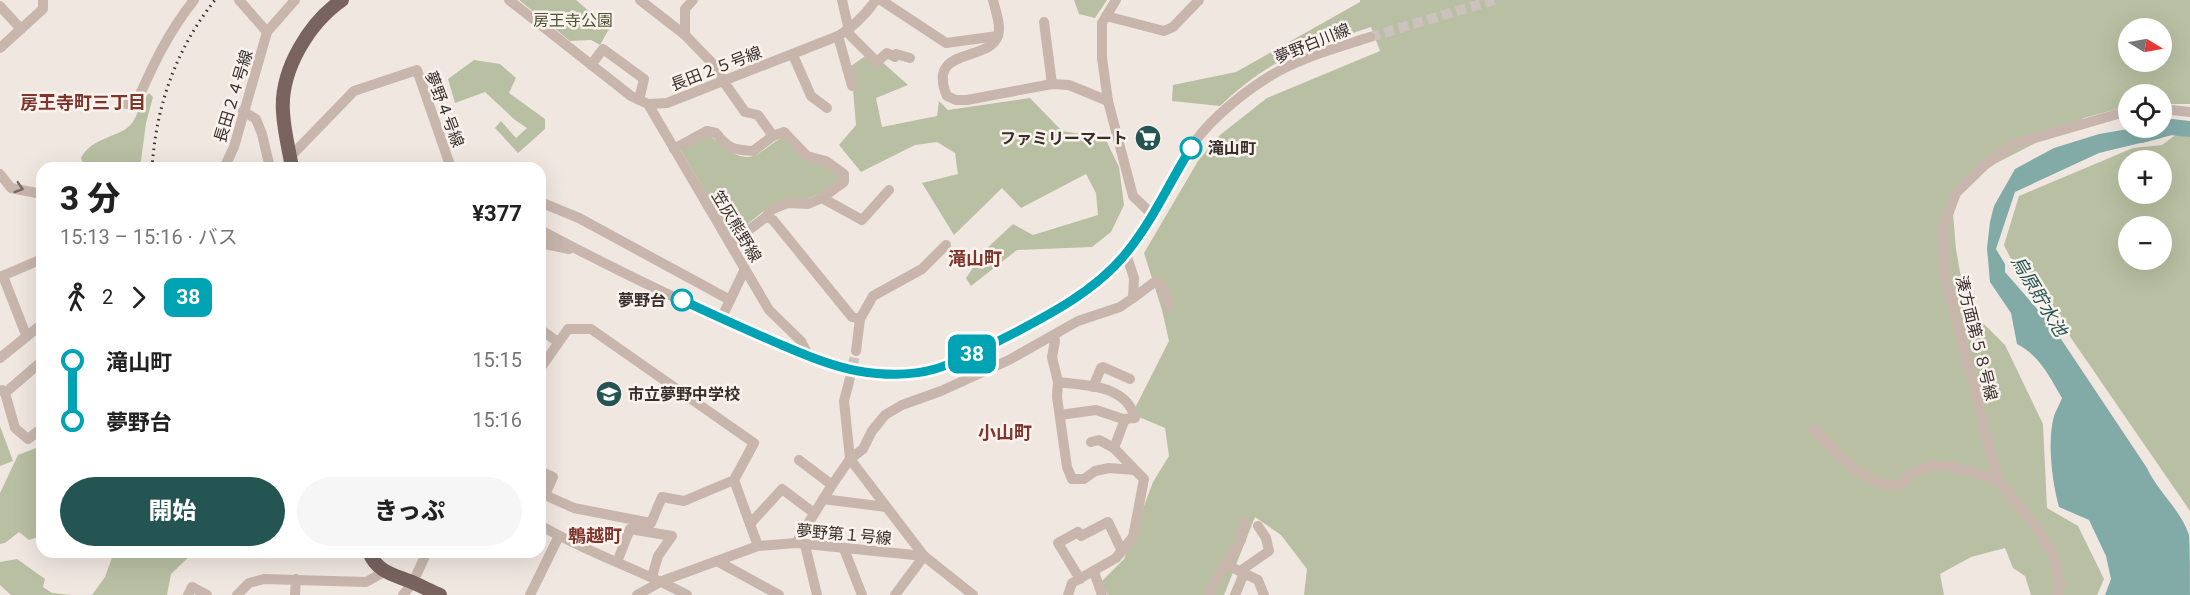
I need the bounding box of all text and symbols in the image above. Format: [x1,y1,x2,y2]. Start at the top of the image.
park label: 房王寺公園 [533,11,613,30]
north arrow [2118,18,2172,72]
map controls [2118,18,2172,270]
street label: 夢野白川線 [1272,20,1353,67]
street label: 長田２５号線 [668,42,764,95]
street label: 長田２４号線 [210,47,257,145]
street label: 夢野４号線 [421,68,468,150]
button: locate [2118,84,2172,138]
district label: 房王寺町三丁目 [20,92,146,113]
supermarket icon: ファミリーマート [1133,123,1163,153]
place label: ファミリーマート [1000,129,1128,148]
marker: 滝山町 [1180,137,1202,159]
place label: 滝山町 [1208,139,1256,158]
button: + [2118,150,2172,204]
text: 3 分 [60,179,120,218]
one-way arrow [13,181,23,193]
street label: 笠灰熊野線 [708,187,765,265]
text: ¥377 [472,201,522,226]
button: − [2118,216,2172,270]
text: 15:13 – 15:16 · バス [60,225,238,249]
district label: 滝山町 [948,248,1002,269]
water label: 烏原貯水池 [2007,252,2073,341]
street label: 湊方面第５８号線 [1952,274,2001,403]
icon: walk [60,281,93,314]
icon: forward [122,281,155,314]
text: 2 [102,285,113,309]
text: 38 [176,285,200,309]
marker: 夢野台 [671,289,693,311]
place label: 夢野台 [618,291,666,310]
line badge: 38 [945,334,999,374]
text: 38 [960,342,984,366]
text: 15:15 [472,348,522,372]
text: 滝山町 [106,350,172,375]
school or university icon: 市立夢野中学校 [594,379,624,409]
place label: 市立夢野中学校 [628,385,740,404]
text: 15:16 [472,408,522,432]
text: 夢野台 [106,410,172,435]
district label: 小山町 [978,422,1032,443]
button: 開始 [60,477,285,546]
button: きっぷ [297,477,522,546]
street label: 夢野第１号線 [795,521,893,548]
district label: 鵯越町 [568,525,622,546]

